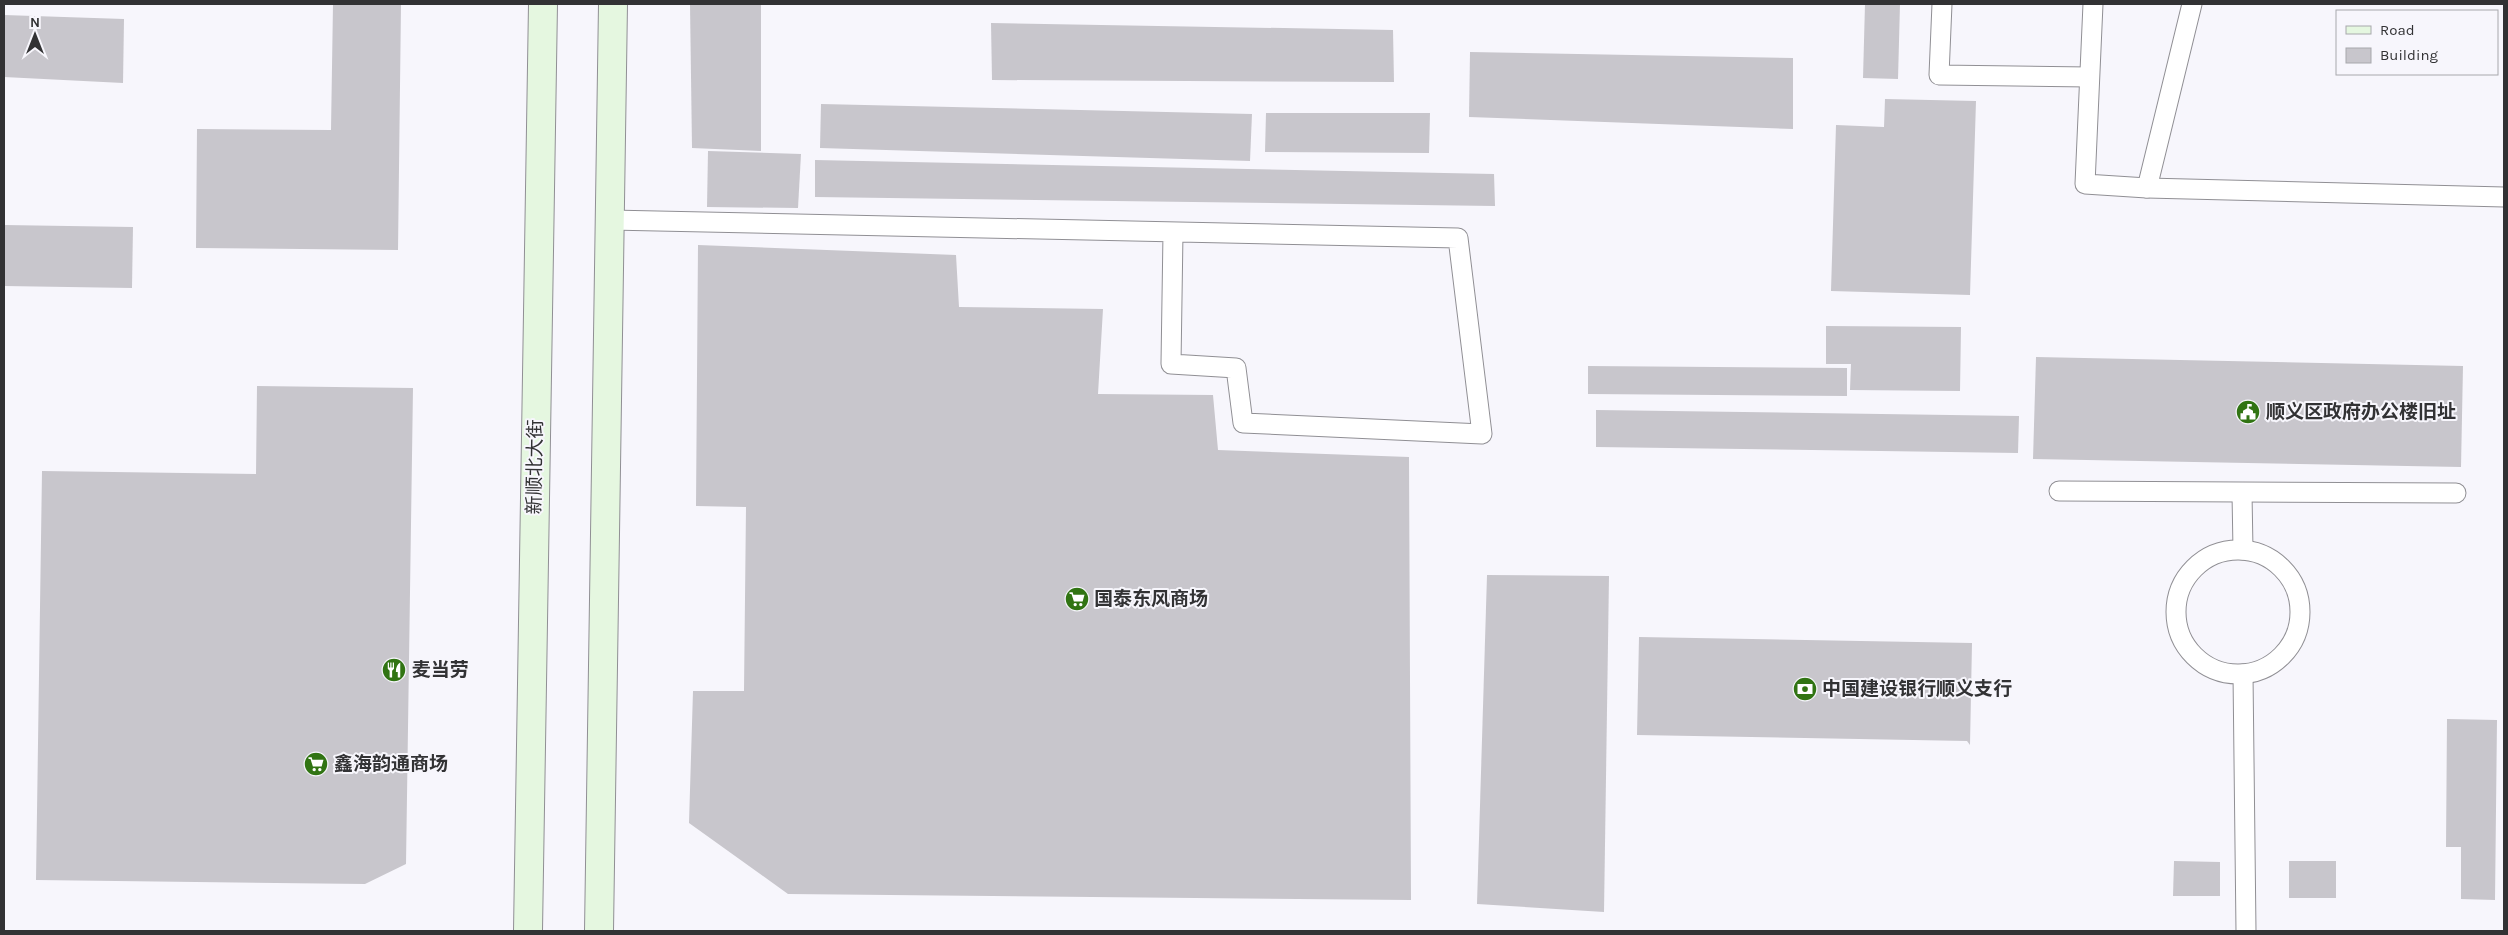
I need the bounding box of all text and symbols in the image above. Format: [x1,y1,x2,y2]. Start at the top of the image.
north arrow [10,10,60,60]
legend [2336,10,2498,75]
text: N [30,14,40,31]
text: Road [2380,21,2415,39]
text: Building [2380,46,2438,64]
public building icon: 顺义区政府办公楼旧址 [2235,399,2261,425]
place label: 顺义区政府办公楼旧址 [2266,401,2456,423]
street label: 新顺北大街 [523,419,547,515]
supermarket icon: 国泰东风商场 [1064,586,1090,612]
place label: 国泰东风商场 [1094,588,1208,610]
restaurant icon: 麦当劳 [381,657,407,683]
place label: 麦当劳 [412,659,469,681]
bank icon: 中国建设银行顺义支行 [1792,676,1818,702]
place label: 中国建设银行顺义支行 [1822,678,2012,700]
supermarket icon: 鑫海韵通商场 [303,751,329,777]
place label: 鑫海韵通商场 [334,753,448,775]

